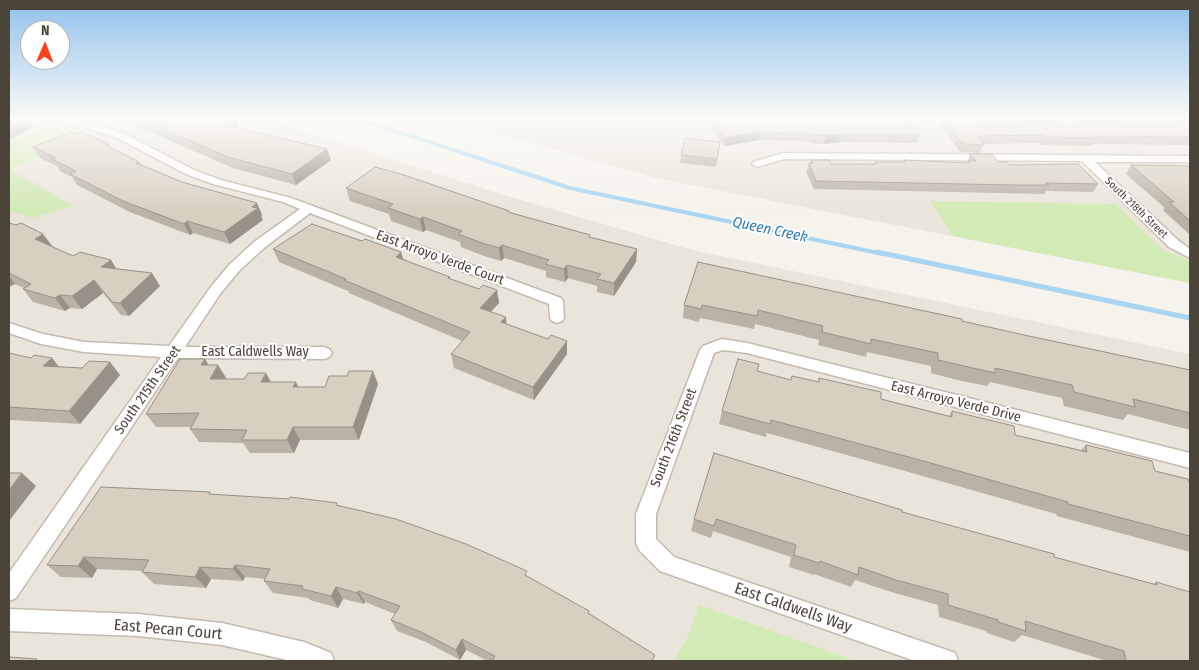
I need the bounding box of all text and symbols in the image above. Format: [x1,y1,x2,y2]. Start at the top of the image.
north arrow [20,20,70,70]
text: N [41,22,50,39]
street label: South 218th Street [1102,175,1170,241]
water label: Queen Creek [731,213,809,247]
street label: East Arroyo Verde Court [374,227,506,289]
street label: South 215th Street [111,343,185,437]
street label: East Caldwells Way [201,344,309,360]
street label: East Arroyo Verde Drive [889,378,1023,426]
street label: South 216th Street [647,386,701,490]
street label: East Caldwells Way [732,579,854,637]
street label: East Pecan Court [113,616,223,644]

